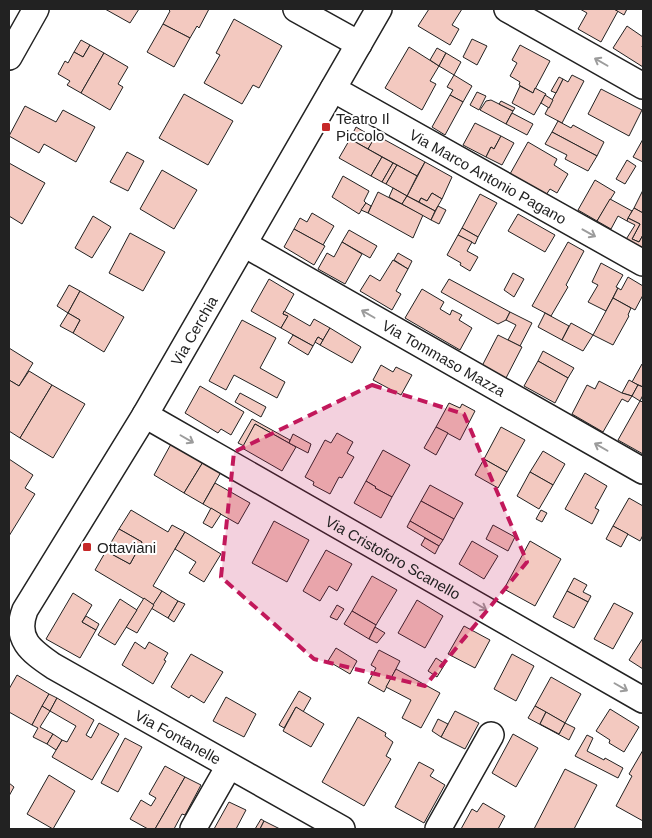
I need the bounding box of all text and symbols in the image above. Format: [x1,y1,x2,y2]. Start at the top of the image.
one-way arrow [594,57,608,67]
place label: Teatro Il Piccolo [336,110,389,144]
marker: Teatro Il Piccolo [320,121,332,133]
street label: Via Marco Antonio Pagano [407,125,570,227]
one-way arrow [581,228,596,238]
street label: Via Cerchia [167,292,221,368]
one-way arrow [362,309,376,319]
street label: Via Tommaso Mazza [379,316,509,400]
one-way arrow [180,434,195,444]
one-way arrow [594,441,608,451]
street label: Via Cristoforo Scanello [323,512,464,602]
place label: Ottaviani [97,539,156,556]
marker: Ottaviani [81,541,93,553]
one-way arrow [473,602,487,612]
one-way arrow [614,682,629,692]
street label: Via Fontanelle [132,706,224,768]

